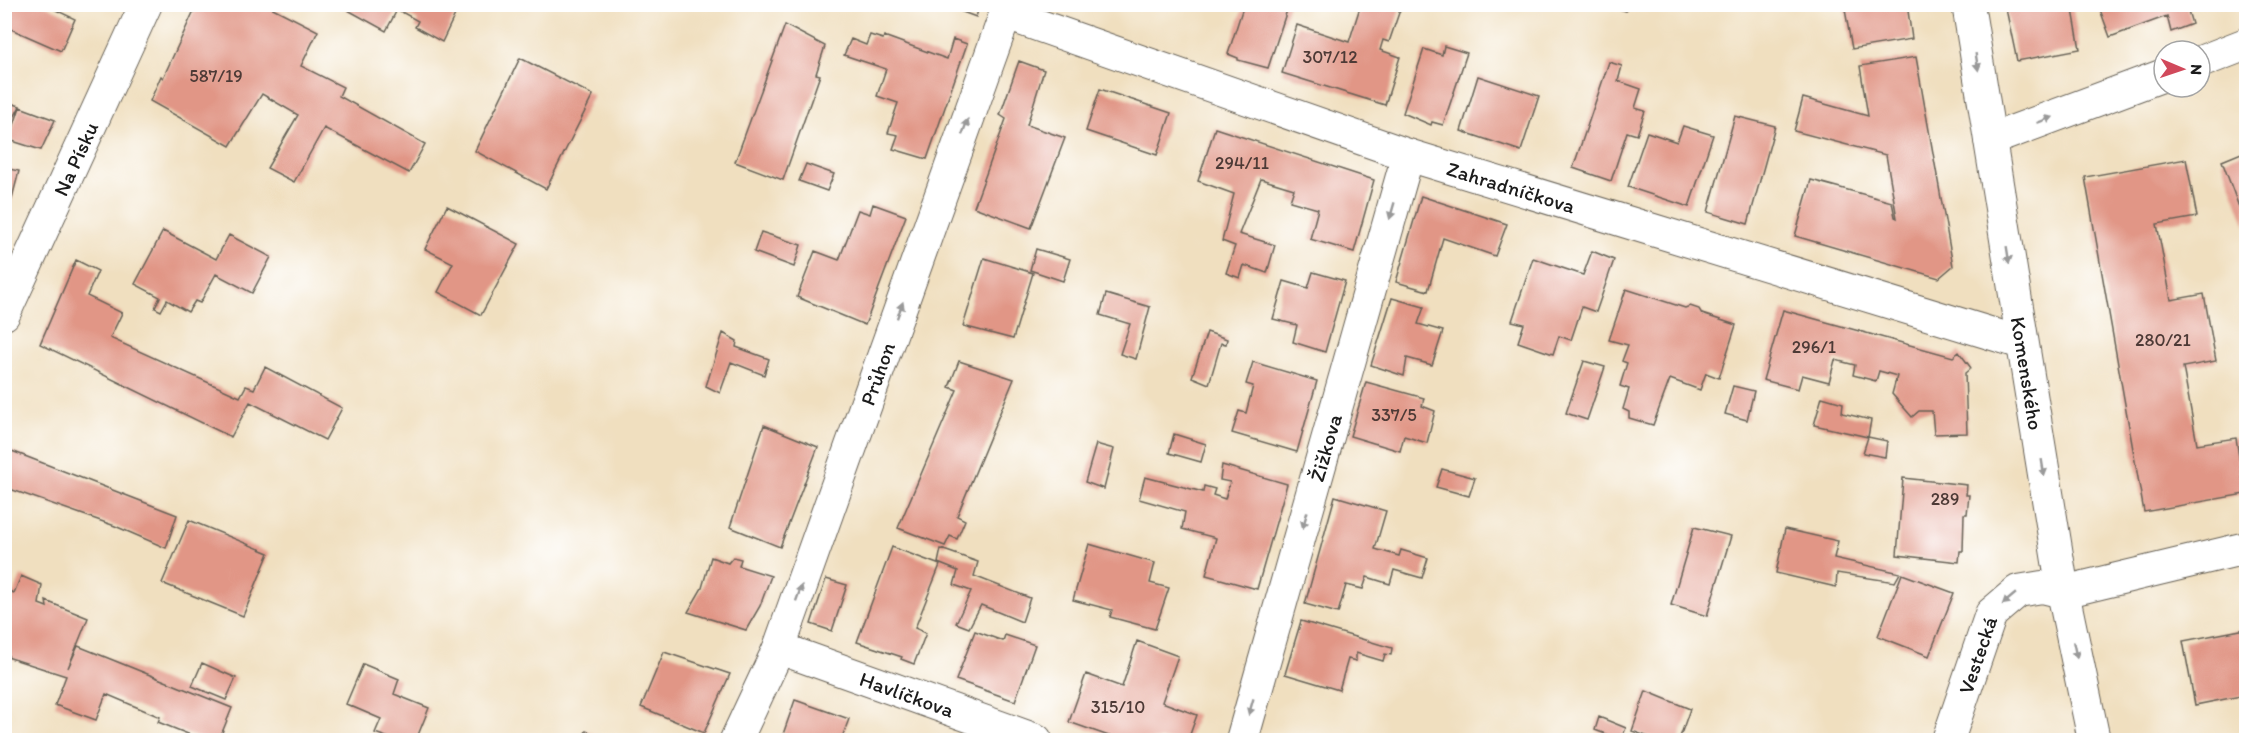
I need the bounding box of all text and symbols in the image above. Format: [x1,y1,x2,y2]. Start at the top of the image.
north arrow [2152,39,2212,99]
house number: 307/12 [1302,46,1358,68]
one-way arrow [1973,53,1982,72]
text: N [2187,64,2206,75]
house number: 587/19 [189,65,243,87]
one-way arrow [2036,114,2054,124]
one-way arrow [961,117,971,135]
street label: Na Písku [47,118,103,200]
house number: 294/11 [1215,152,1269,174]
street label: Zahradníčkova [1444,155,1579,218]
one-way arrow [1387,202,1396,220]
one-way arrow [2004,245,2013,264]
one-way arrow [895,301,905,319]
street label: Komenského [2006,315,2049,432]
house number: 280/21 [2135,329,2191,351]
house number: 296/1 [1792,336,1836,358]
street label: Průhon [854,338,900,409]
house number: 337/5 [1371,404,1417,426]
street label: Žižkova [1304,411,1346,484]
one-way arrow [2038,459,2047,478]
house number: 289 [1931,488,1959,510]
one-way arrow [1299,511,1309,529]
one-way arrow [794,584,804,602]
one-way arrow [2001,592,2017,605]
street label: Vestecká [1952,613,2002,697]
one-way arrow [2071,640,2081,659]
street label: Havlíčkova [856,665,958,722]
house number: 315/10 [1091,696,1145,718]
one-way arrow [1246,698,1255,716]

